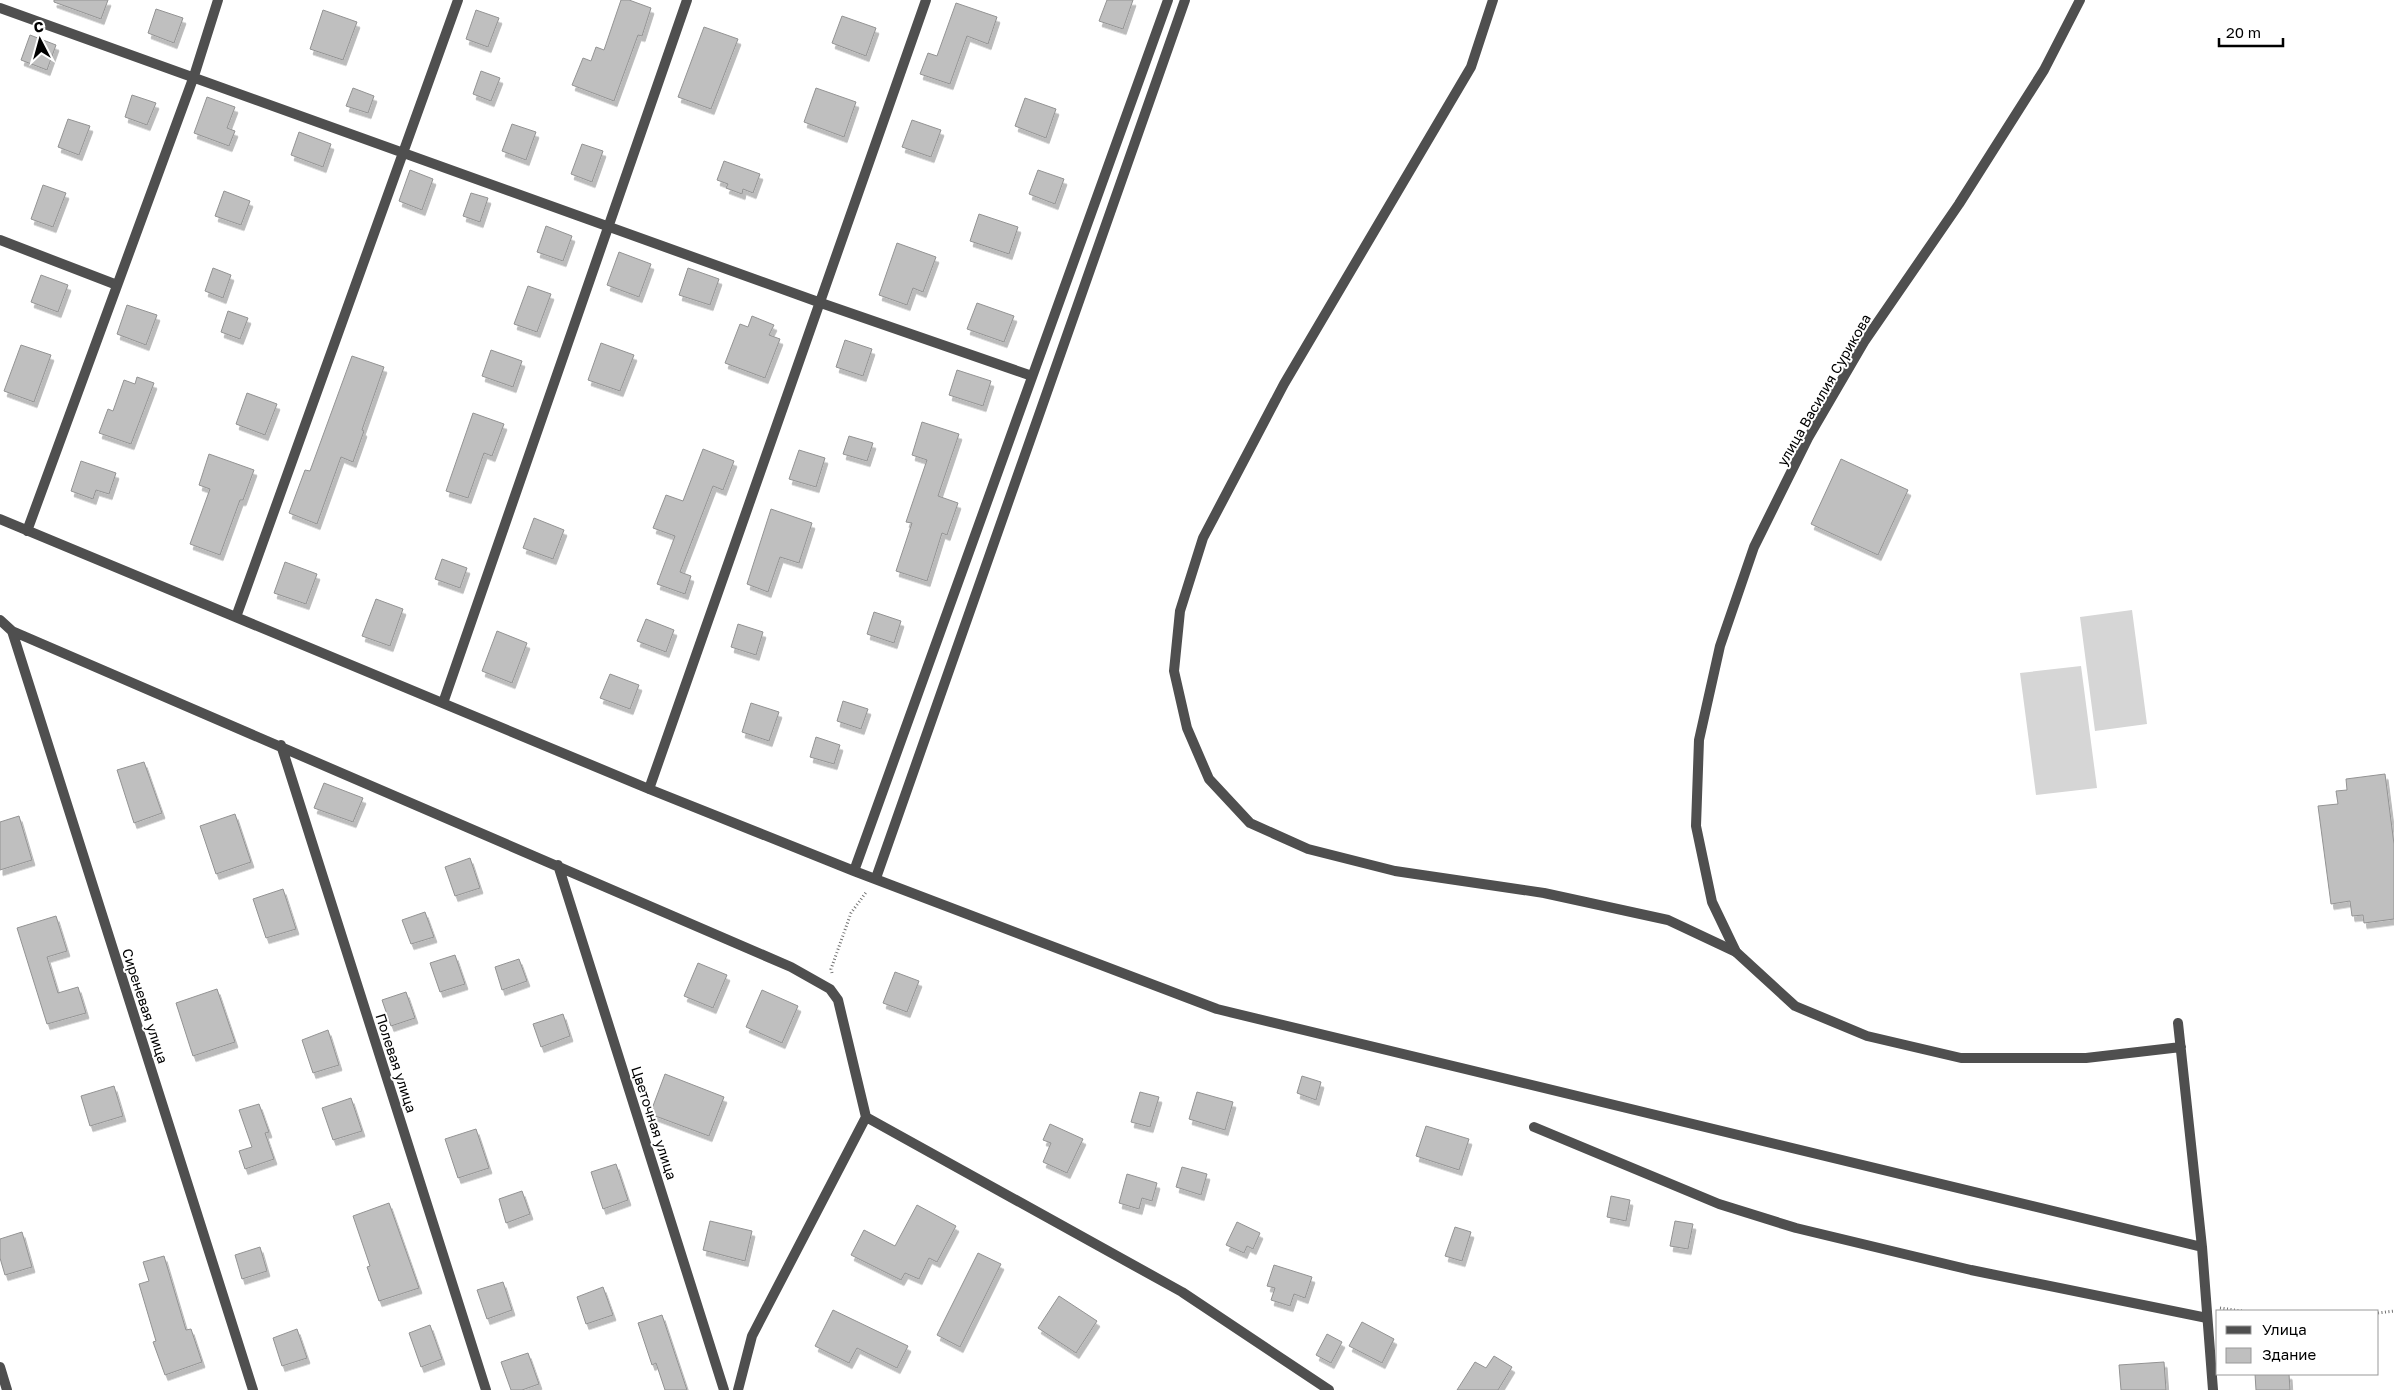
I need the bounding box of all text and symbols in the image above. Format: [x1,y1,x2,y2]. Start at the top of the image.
north arrow [15,15,65,65]
scale bar [2219,15,2283,47]
text: С [33,18,44,36]
text: 20 m [2226,23,2261,41]
street label: улица Василия Сурикова [1773,311,1874,469]
street label: Сиреневая улица [119,946,172,1065]
street label: Полевая улица [372,1011,421,1115]
street label: Цветочная улица [628,1064,681,1182]
legend [2216,1310,2379,1375]
text: Улица [2262,1320,2307,1338]
text: Здание [2262,1345,2316,1363]

